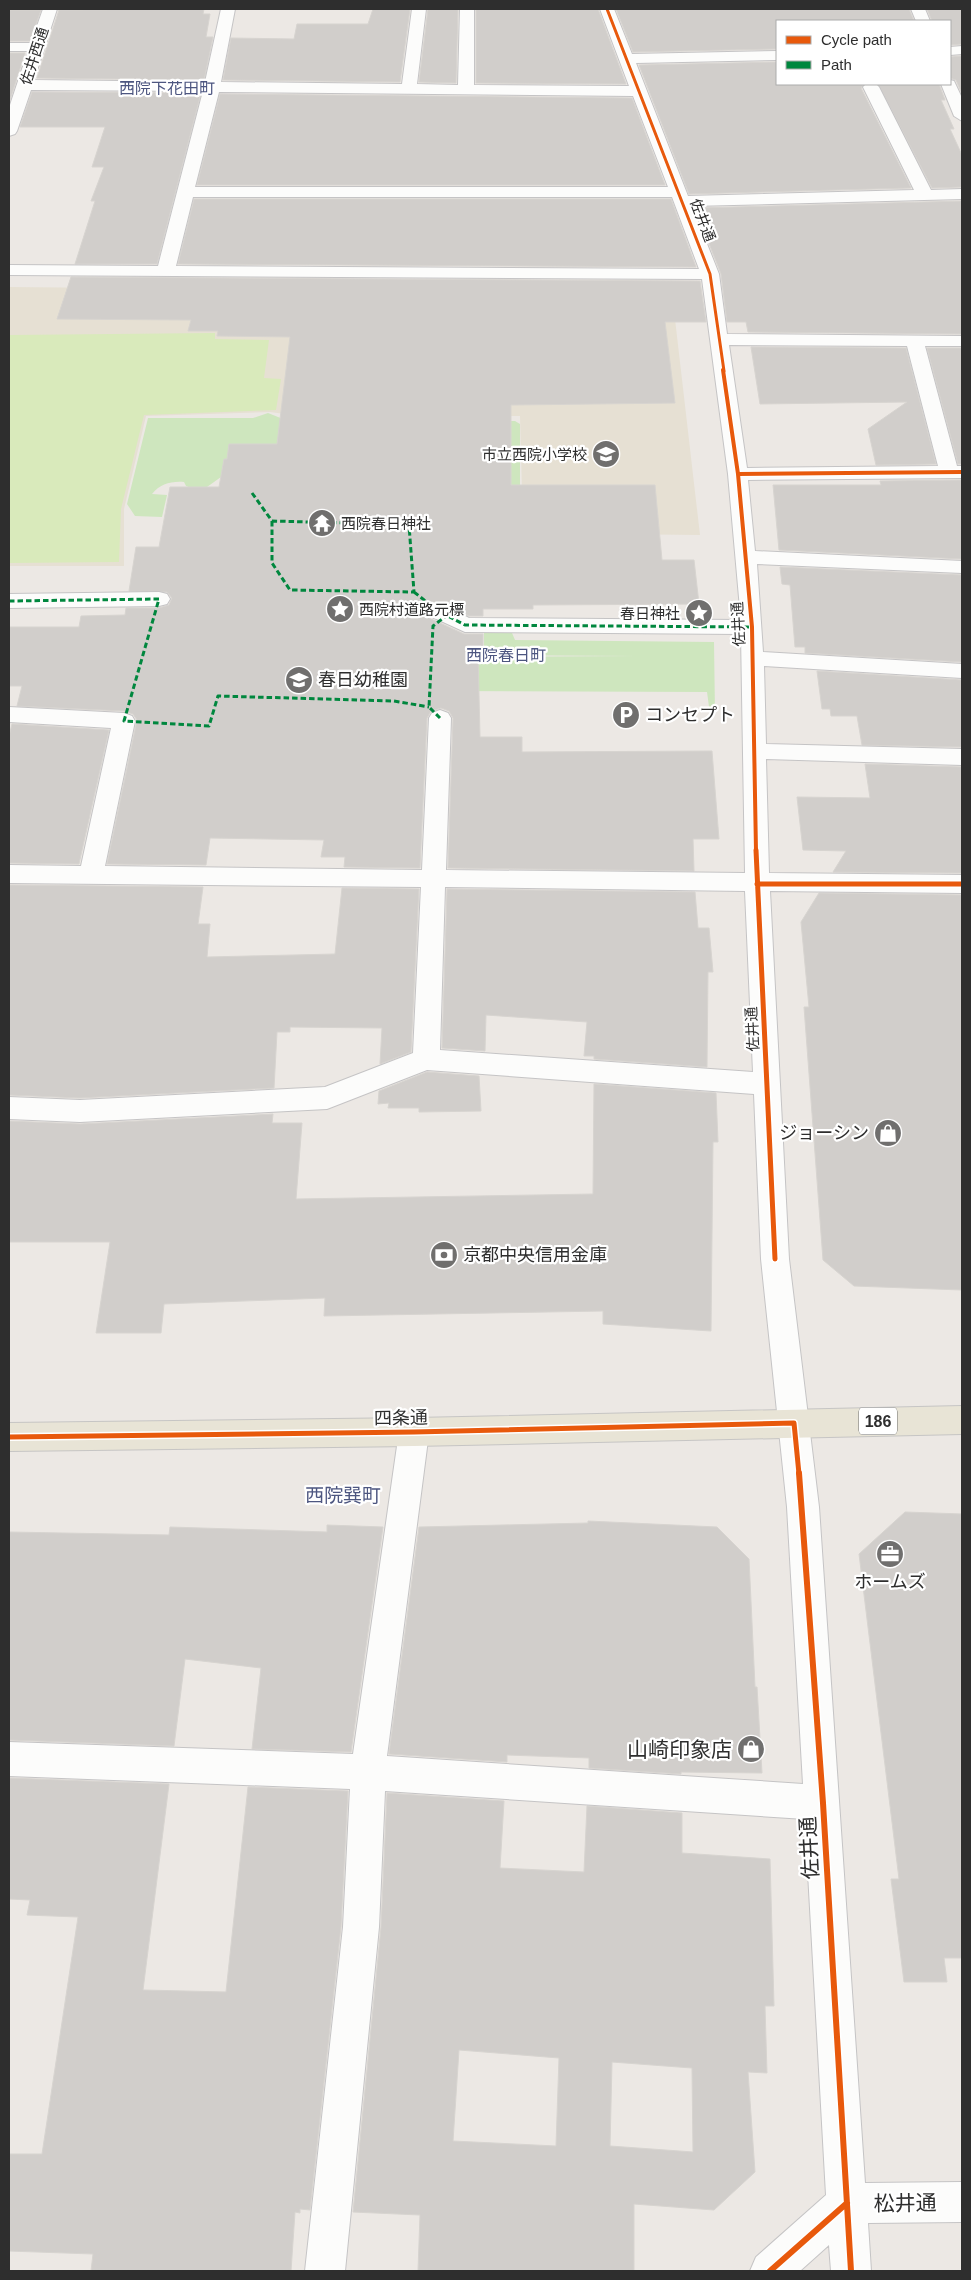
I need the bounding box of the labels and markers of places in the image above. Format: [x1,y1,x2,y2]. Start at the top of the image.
school or university icon: 市立西院小学校 [591,439,621,469]
place label: 市立西院小学校 [482,446,587,463]
temple icon: 西院春日神社 [307,508,337,538]
place label: 西院春日神社 [341,515,431,532]
place icon: 西院村道路元標 [325,594,355,624]
place icon: 春日神社 [684,598,714,628]
place label: 西院村道路元標 [359,601,464,618]
place label: 春日神社 [620,605,680,622]
school or university icon: 春日幼稚園 [284,665,314,695]
place label: 春日幼稚園 [318,670,408,690]
parking icon: コンセプト [611,700,641,730]
place label: コンセプト [645,705,735,725]
shop icon: ジョーシン [873,1118,903,1148]
place label: ジョーシン [779,1123,869,1143]
bank icon: 京都中央信用金庫 [429,1240,459,1270]
place label: 京都中央信用金庫 [463,1245,607,1265]
office icon: ホームズ [875,1539,905,1569]
place label: ホームズ [854,1572,926,1592]
shop icon: 山崎印象店 [736,1734,766,1764]
place label: 山崎印象店 [627,1738,732,1761]

